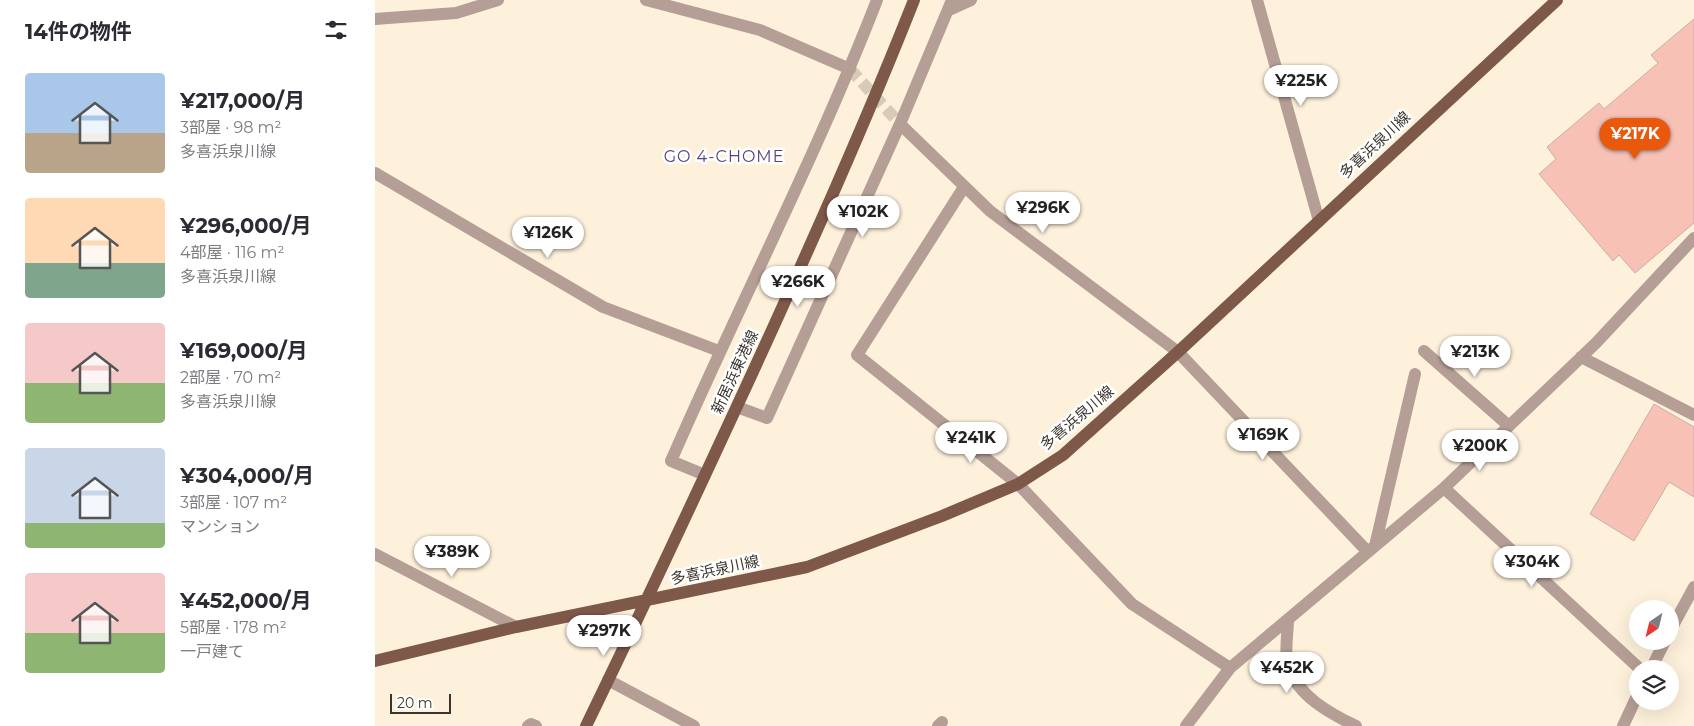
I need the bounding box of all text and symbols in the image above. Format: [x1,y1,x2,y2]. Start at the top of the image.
icon: filters [322,16,350,44]
text: 14件の物件 [25,19,132,44]
pin: ¥225K [1266,64,1336,107]
text: ¥225K [1275,71,1327,90]
text: ¥217,000/月 [180,88,305,113]
icon: home [65,93,125,153]
street label: 多喜浜泉川線 [1335,107,1414,182]
text: 3部屋 · 98 m² [180,118,281,137]
pin: ¥217K [1600,118,1670,160]
text: ¥217K [1610,124,1660,143]
text: 多喜浜泉川線 [180,142,276,161]
district label: GO 4-CHOME [664,147,784,166]
pin: ¥296K [1008,192,1078,234]
pin: ¥102K [828,196,898,238]
text: ¥296K [1016,198,1070,217]
text: ¥102K [838,202,888,221]
text: ¥296,000/月 [180,213,312,238]
pin: ¥126K [513,216,583,259]
icon: home [65,218,125,278]
text: ¥126K [523,223,573,242]
text: 4部屋 · 116 m² [180,243,284,262]
pin: ¥266K [763,266,833,308]
text: 多喜浜泉川線 [180,267,276,286]
text: ¥266K [771,272,825,291]
street label: 新居浜東港線 [707,327,762,417]
pin: ¥213K [1440,336,1510,378]
text: ¥169,000/月 [180,338,308,363]
text: ¥213K [1451,342,1499,361]
icon: home [65,343,125,403]
text: 2部屋 · 70 m² [180,368,281,387]
street label: 多喜浜泉川線 [1036,381,1117,454]
text: 多喜浜泉川線 [180,392,276,411]
pin: ¥169K [1228,418,1298,461]
pin: ¥241K [936,422,1006,464]
text: ¥169K [1238,425,1288,444]
text: ¥241K [946,428,996,447]
pin: ¥200K [1445,430,1515,472]
text: ¥200K [1453,436,1507,455]
text: ¥304,000/月 [180,463,314,488]
icon: home [65,468,125,528]
text: 3部屋 · 107 m² [180,493,287,512]
text: マンション [180,517,260,536]
pin: ¥389K [417,536,487,578]
text: ¥389K [425,542,479,561]
pin: ¥304K [1497,546,1567,588]
street label: 多喜浜泉川線 [669,551,761,588]
text: ¥304K [1504,552,1560,571]
text: ¥452,000/月 [180,588,312,613]
icon: home [65,593,125,653]
north arrow [1629,600,1679,650]
map controls [1629,600,1679,710]
pin: ¥297K [569,614,639,657]
text: 5部屋 · 178 m² [180,618,287,637]
text: ¥297K [577,621,631,640]
text: 一戸建て [180,642,244,661]
pin: ¥452K [1252,652,1322,694]
text: ¥452K [1260,658,1314,677]
button: layers [1629,660,1679,710]
scale bar [390,691,451,714]
text: 20 m [397,694,433,712]

